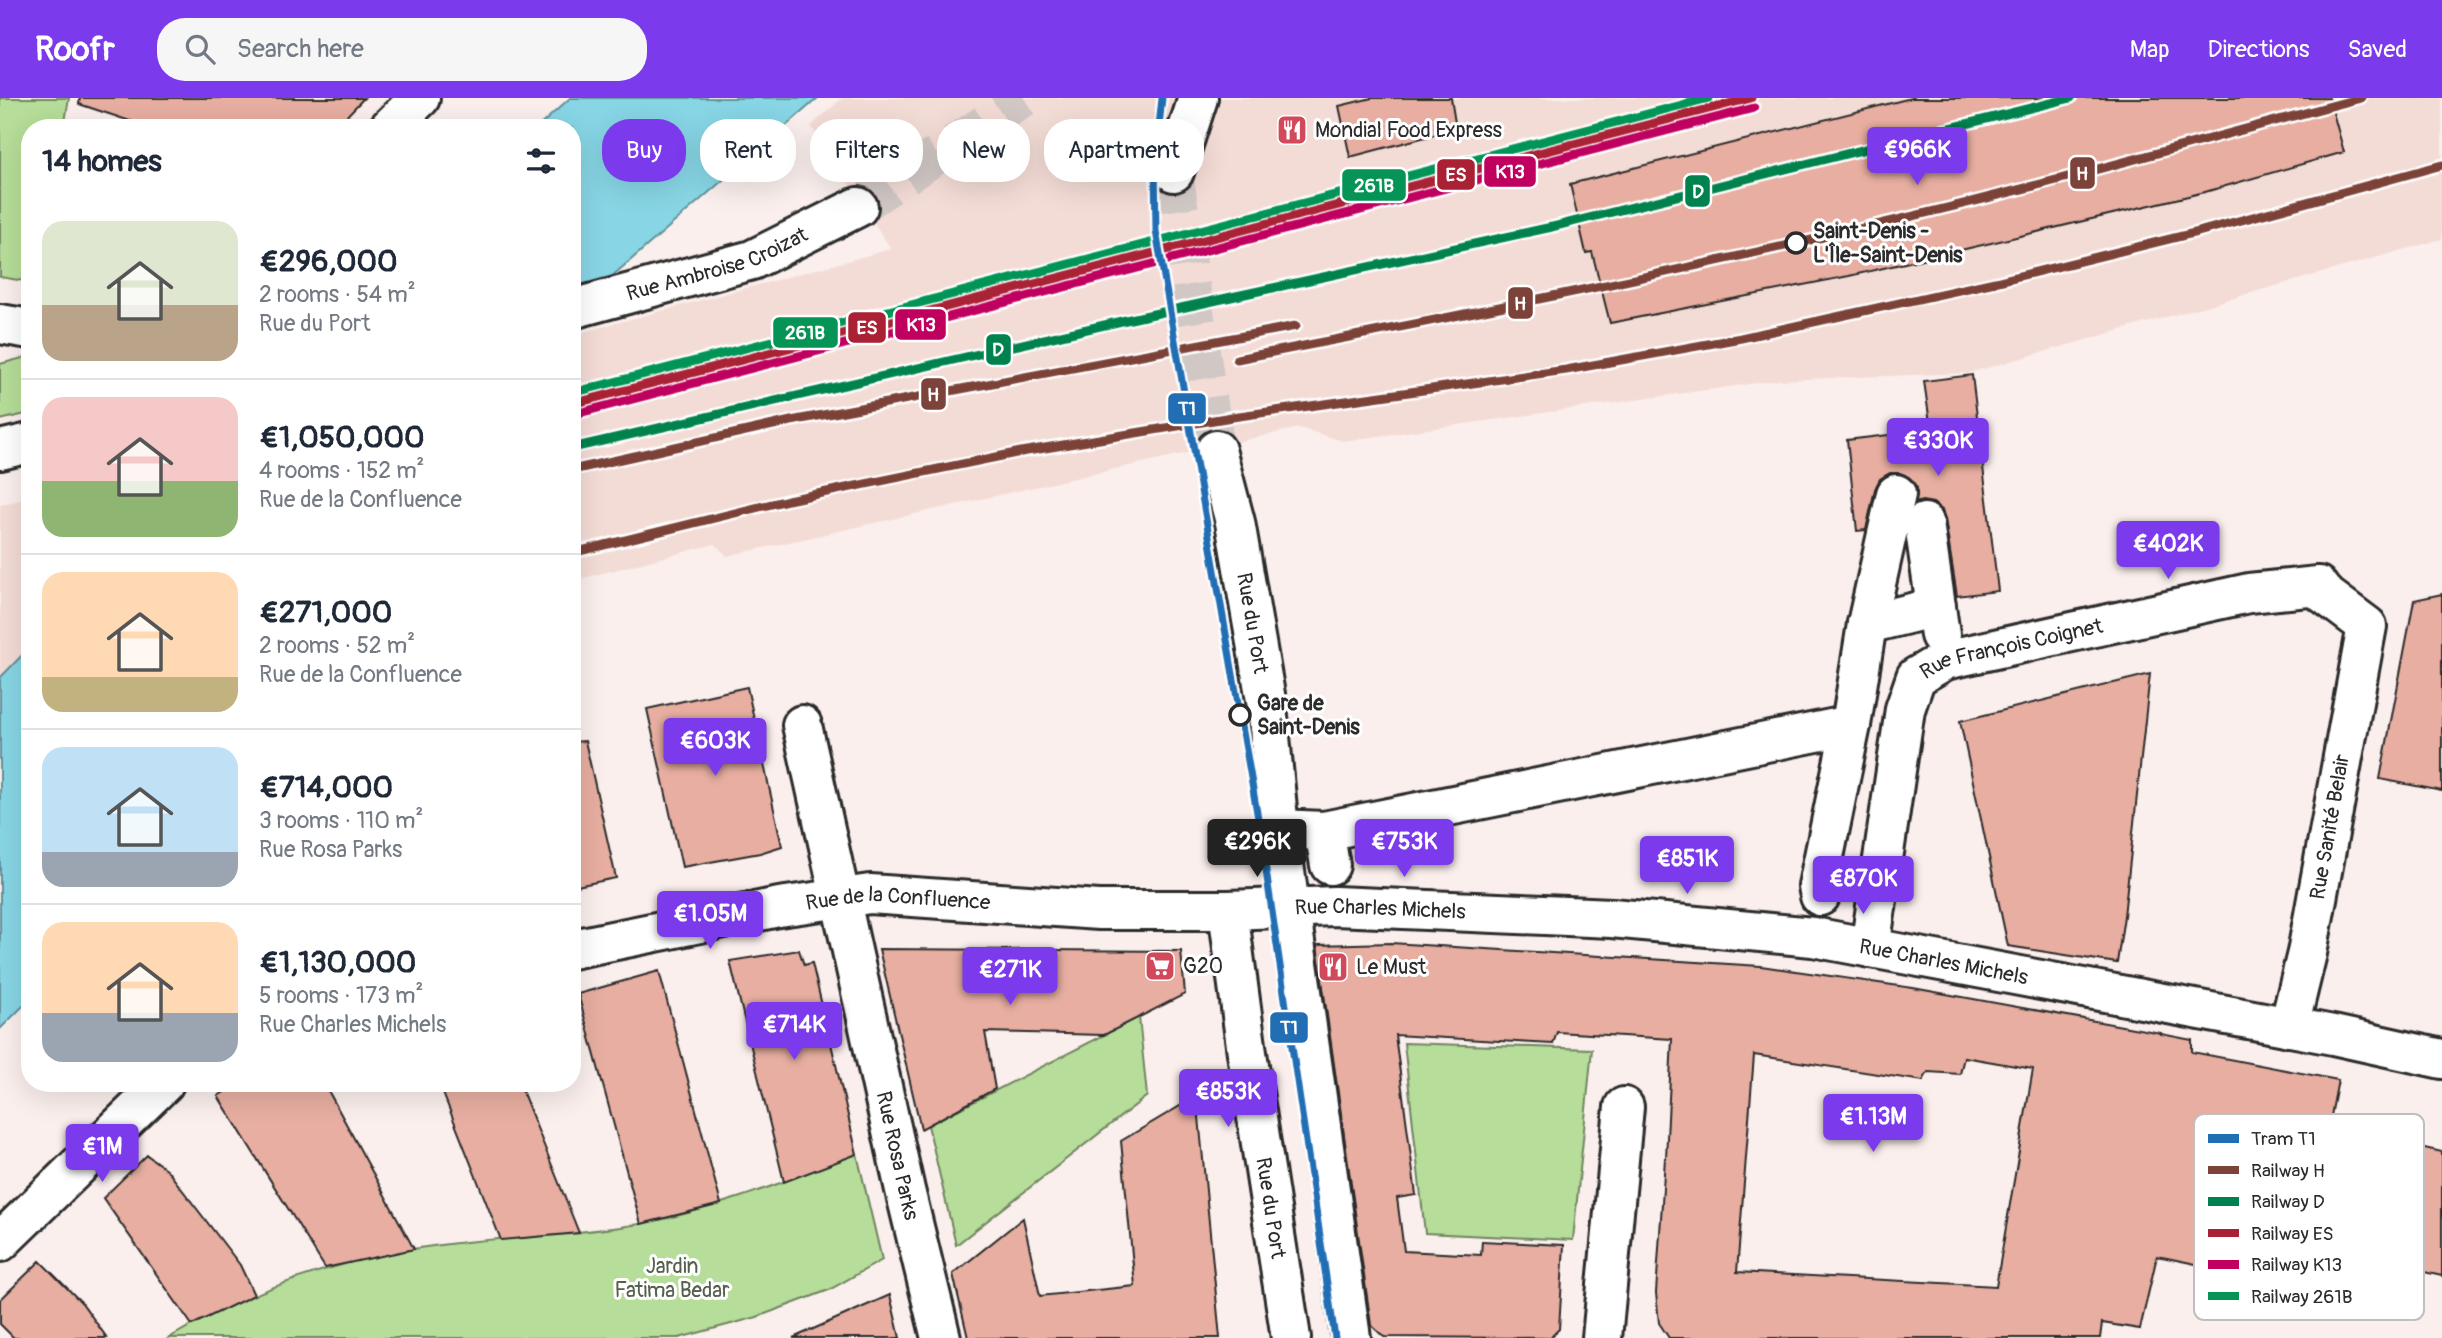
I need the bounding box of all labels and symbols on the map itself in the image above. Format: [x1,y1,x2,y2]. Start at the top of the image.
restaurant icon: Mondial Food Express [1275,113,1309,147]
place label: Mondial Food Express [1315,117,1503,144]
pin: €966K [1868,127,1966,187]
line badge: K13 [1483,155,1537,188]
line badge: H [2069,156,2096,190]
line badge: ES [1436,158,1476,191]
text: K13 [1495,160,1525,184]
text: H [2076,162,2088,186]
text: ES [1446,163,1466,187]
line badge: 261B [1341,168,1407,202]
text: 261B [1354,174,1394,198]
line badge: D [1684,174,1711,208]
text: D [1692,180,1704,204]
place label: Saint-Denis - L'Île-Saint-Denis [1813,218,1963,269]
street label: Rue Ambroise Croizat [623,221,813,307]
marker: Saint-Denis - L'Île-Saint-Denis [1785,232,1807,254]
line badge: H [1507,286,1534,320]
text: H [1514,292,1526,316]
line badge: K13 [894,308,947,341]
line badge: ES [847,311,887,344]
text: K13 [906,313,936,337]
line badge: 261B [772,316,839,349]
text: ES [857,316,877,340]
text: 261B [785,321,825,345]
line badge: D [985,333,1012,366]
text: D [992,338,1004,362]
line badge: H [920,377,947,411]
text: H [927,383,939,407]
line badge: T1 [1167,392,1207,425]
text: T1 [1177,397,1196,421]
pin: €330K [1889,418,1987,478]
pin: €402K [2119,522,2217,581]
street label: Rue du Port [1231,570,1275,676]
street label: Rue François Coignet [1915,612,2106,685]
place label: Gare de Saint-Denis [1257,690,1360,741]
marker: Gare de Saint-Denis [1229,704,1251,726]
pin: €603K [666,718,764,778]
street label: Rue Sanité Belair [2304,752,2356,902]
pin: €296K [1208,820,1306,879]
pin: €753K [1355,820,1453,879]
pin: €851K [1638,836,1736,896]
pin: €870K [1814,856,1912,916]
street label: Rue de la Confluence [804,880,992,917]
pin: €1.05M [653,892,767,951]
street label: Rue Charles Michels [1294,892,1467,925]
street label: Rue Charles Michels [1857,933,2031,991]
pin: €271K [961,948,1059,1007]
supermarket icon: G20 [1143,949,1177,983]
restaurant icon: Le Must [1316,950,1350,984]
place label: G20 [1183,953,1223,980]
place label: Le Must [1356,954,1427,981]
pin: €714K [745,1002,843,1062]
line badge: T1 [1269,1011,1309,1044]
text: T1 [1279,1016,1298,1040]
pin: €853K [1179,1070,1277,1129]
street label: Rue Rosa Parks [870,1089,925,1223]
pin: €1.13M [1816,1094,1930,1154]
legend [2194,1114,2424,1320]
pin: €1M [68,1124,136,1184]
text: Tram T1 [2251,1127,2316,1151]
street label: Rue du Port [1250,1155,1292,1261]
text: Railway H [2251,1159,2325,1183]
text: Railway D [2251,1190,2325,1214]
text: Railway ES [2251,1222,2334,1246]
park label: Jardin Fatima Bedar [615,1253,730,1304]
text: Railway K13 [2251,1253,2342,1277]
text: Railway 261B [2251,1285,2353,1309]

